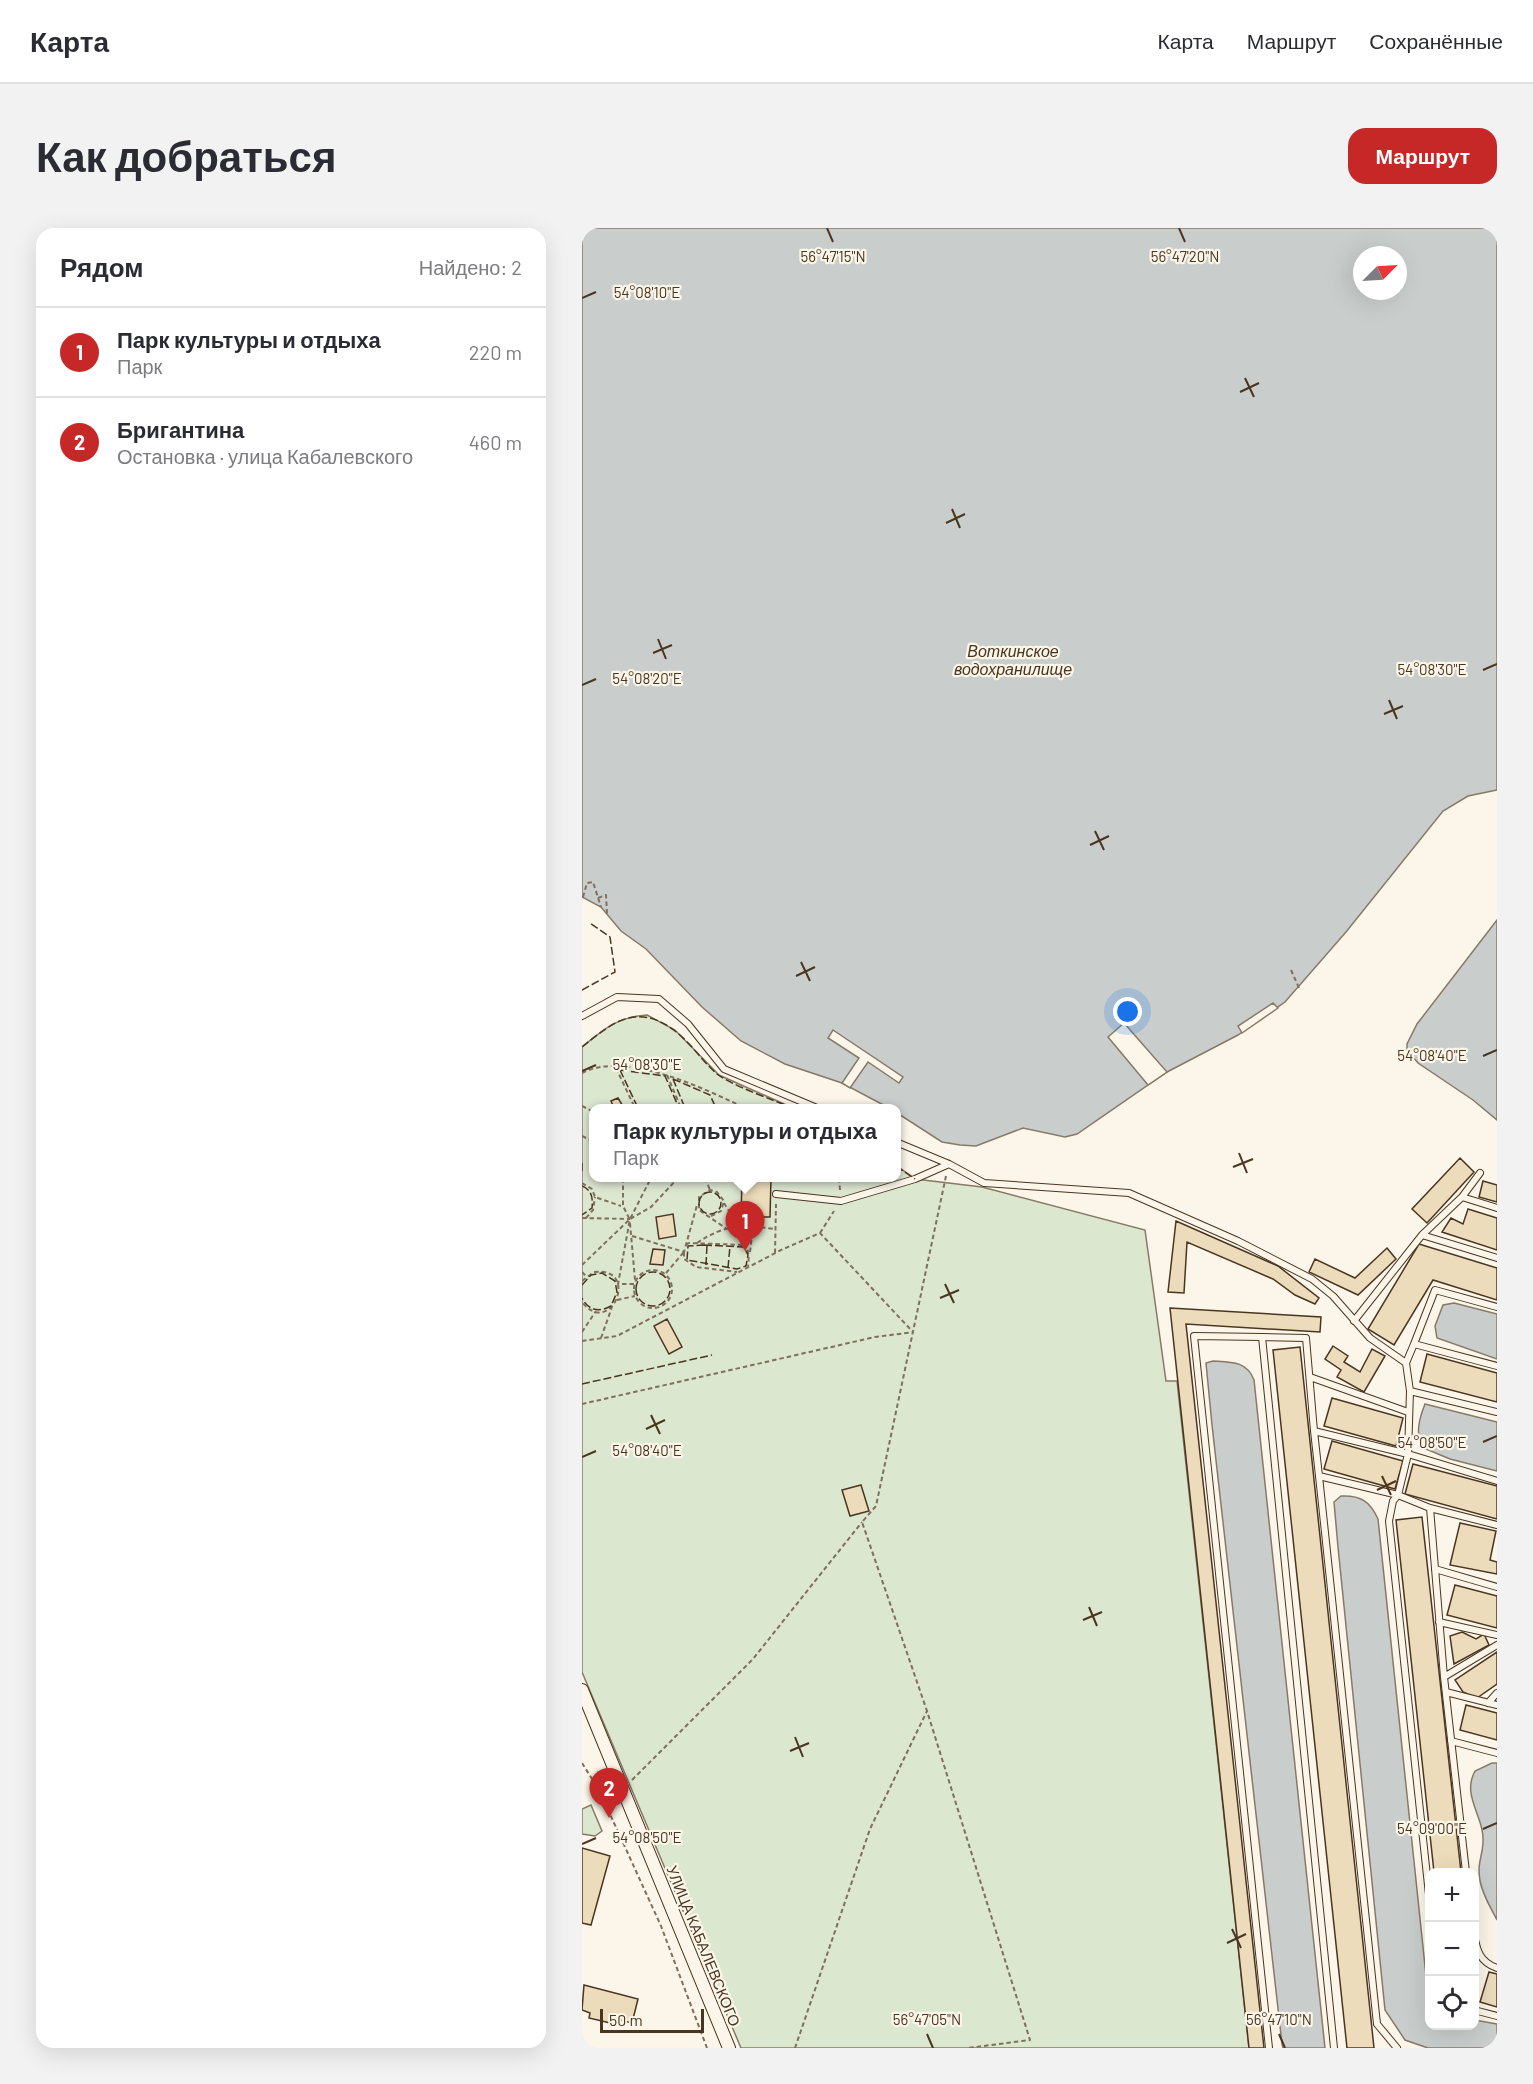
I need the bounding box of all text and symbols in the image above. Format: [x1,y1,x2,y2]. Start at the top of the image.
text: Карта [30,24,109,58]
text: Карта [1158,28,1214,53]
text: Маршрут [1247,28,1336,53]
text: Сохранённые [1369,28,1503,53]
button: Маршрут [1348,128,1497,184]
text: Как добраться [36,130,336,180]
north arrow [1353,246,1407,300]
text: 56°47'15"N [800,247,866,265]
text: 56°47'20"N [1151,247,1219,265]
text: Рядом [60,251,143,282]
text: Найдено: 2 [419,255,522,279]
text: 54°08'10"E [614,283,680,301]
text: Парк культуры и отдыха [117,326,381,352]
text: 1 [76,340,83,364]
text: 220 m [469,340,522,364]
text: Парк [117,354,162,378]
text: Бригантина [117,416,244,442]
text: 2 [74,430,85,454]
text: 460 m [469,430,522,454]
text: Остановка · улица Кабалевского [117,444,413,468]
water label: Воткинское водохранилище [954,641,1072,678]
text: 54°08'30"E [1397,660,1467,678]
text: 54°08'20"E [612,669,682,687]
your location [1113,997,1142,1026]
text: 54°08'40"E [1397,1046,1467,1064]
text: 54°08'30"E [612,1055,682,1073]
popup [589,1104,901,1182]
text: Парк культуры и отдыха [613,1117,877,1143]
text: Парк [613,1145,658,1169]
pin: 1 [726,1202,764,1251]
text: 54°08'50"E [1397,1433,1467,1451]
text: 54°08'40"E [612,1441,682,1459]
pin: 2 [590,1768,628,1818]
text: 54°09'00"E [1397,1819,1467,1837]
text: 54°08'50"E [612,1828,682,1846]
street label: УЛИЦА КАБАЛЕВСКОГО [663,1863,744,2029]
map controls [1425,1868,1479,2030]
button: + [1425,1868,1479,1922]
button: − [1425,1922,1479,1976]
button: locate [1425,1976,1479,2030]
scale bar [600,2006,704,2034]
text: 50 m [609,2010,643,2029]
text: 56°47'05"N [893,2010,961,2028]
text: 56°47'10"N [1246,2010,1312,2028]

